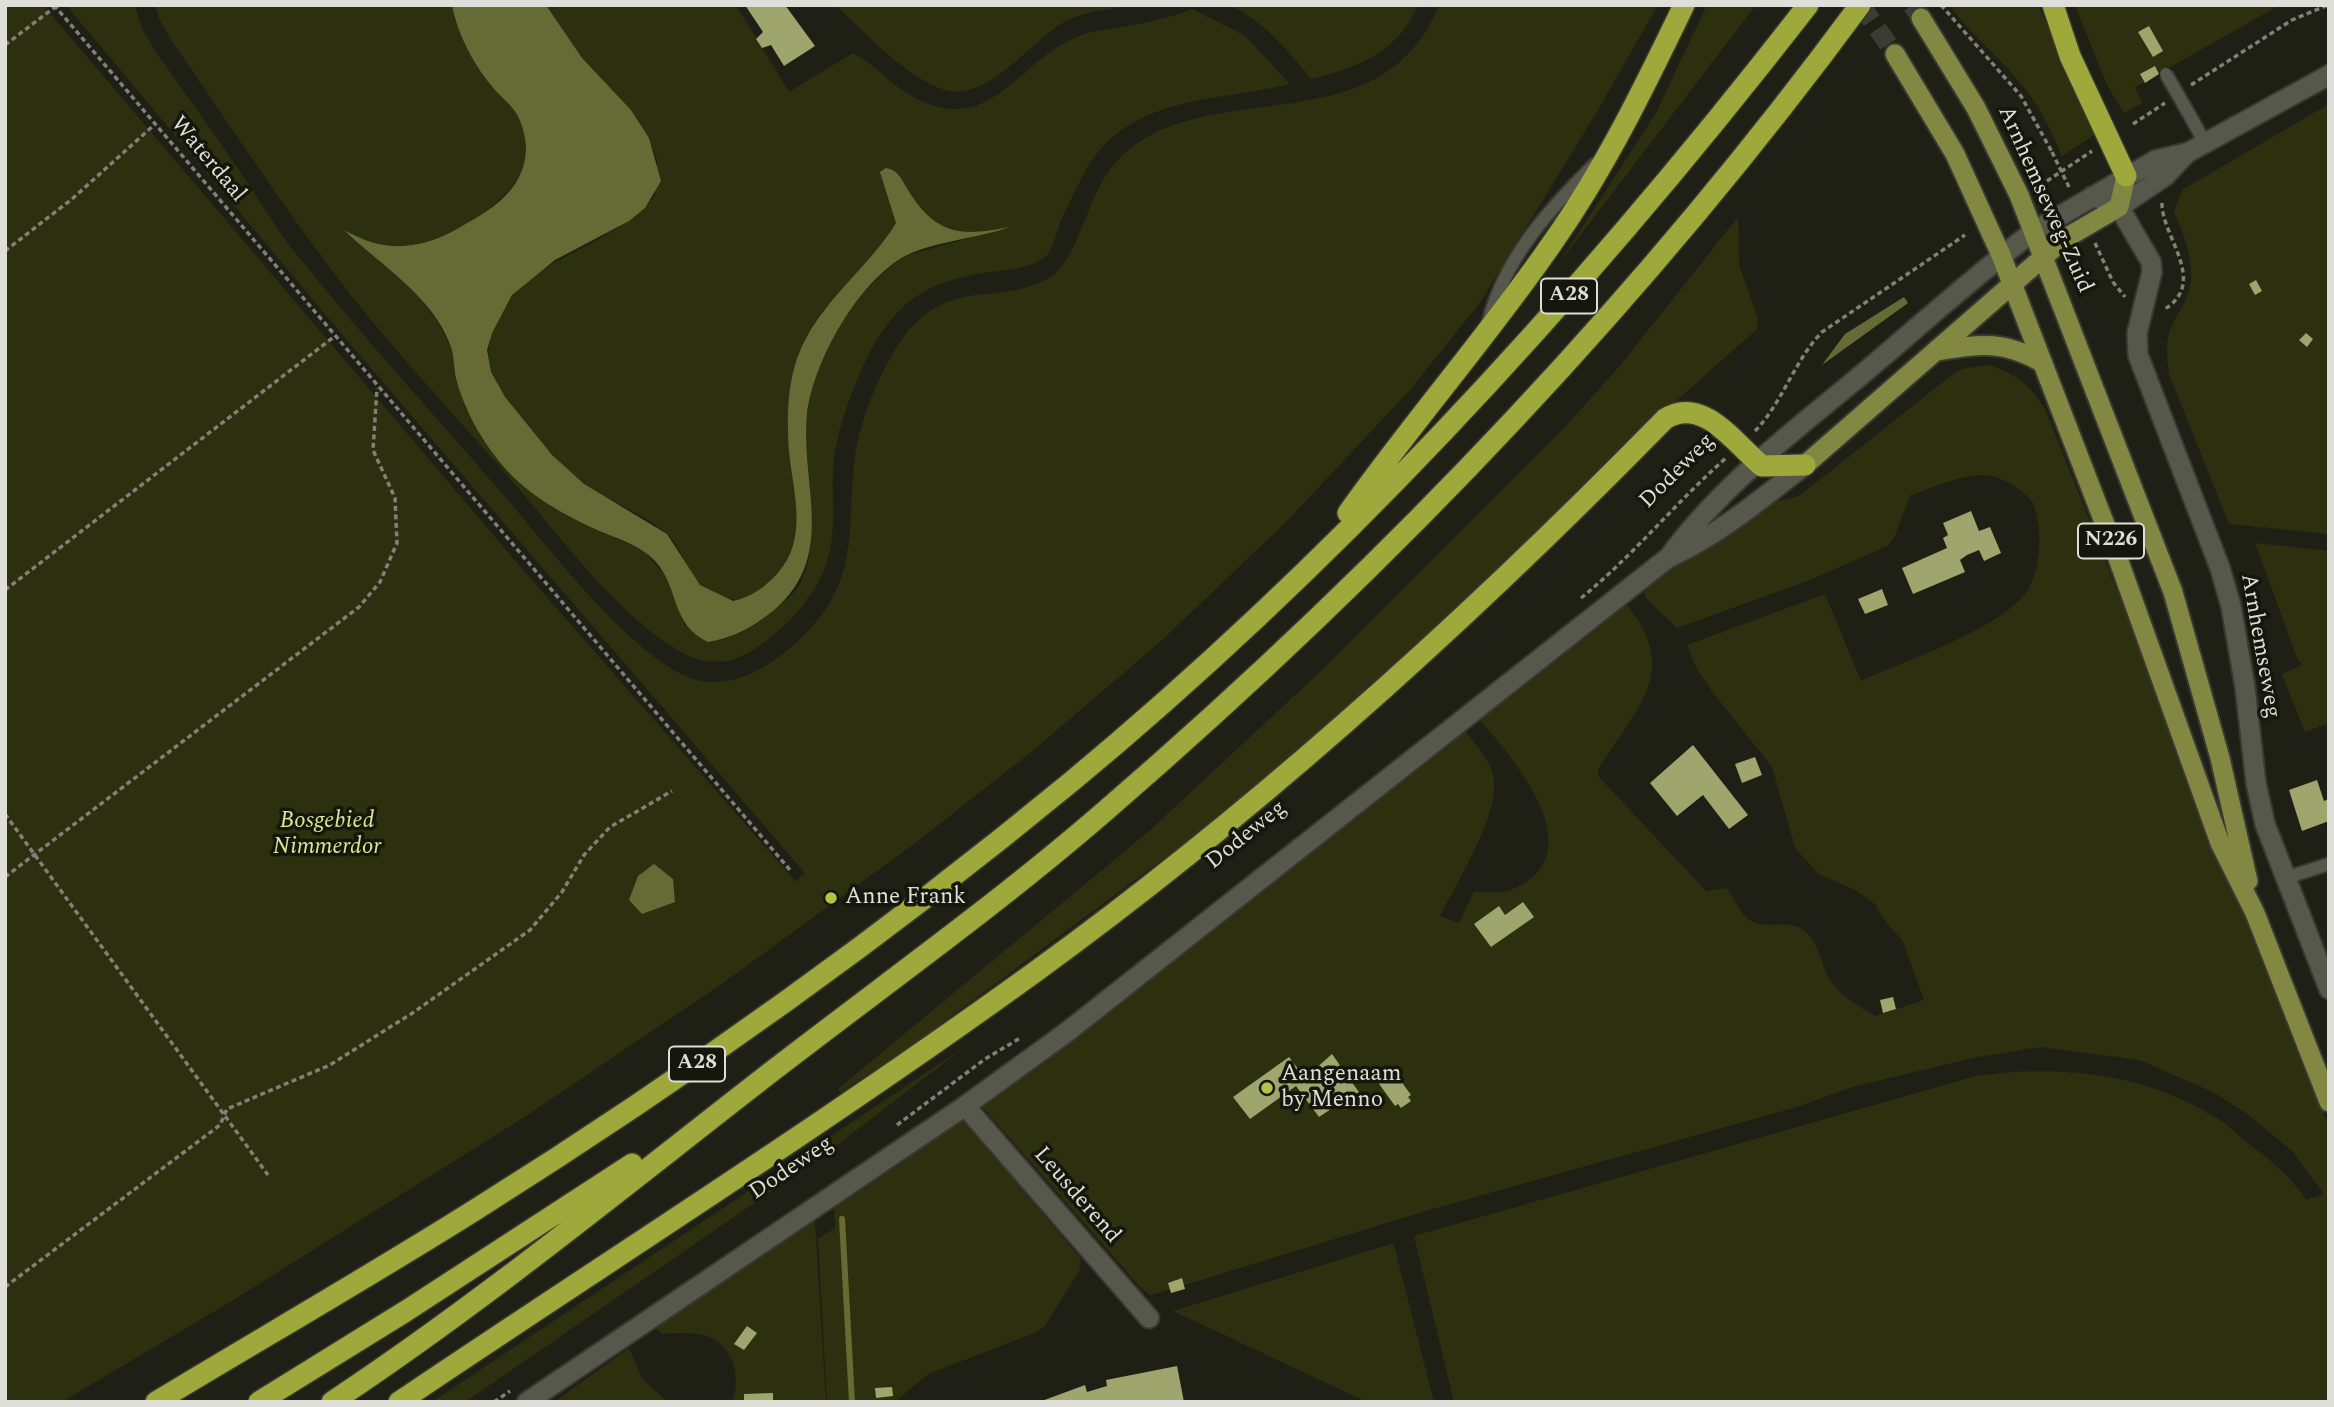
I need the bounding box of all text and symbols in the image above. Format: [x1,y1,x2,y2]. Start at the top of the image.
street label: Arnhemseweg-Zuid [1990,102,2098,298]
street label: Waterdaal [163,111,251,209]
road number: A28 [1541,278,1597,314]
street label: Dodeweg [1635,429,1721,515]
road number: N226 [2078,524,2144,558]
street label: Arnhemseweg [2233,572,2285,720]
street label: Dodeweg [1201,795,1293,877]
park label: Bosgebied Nimmerdor [273,808,381,862]
place label: Anne Frank [845,884,966,912]
marker: Anne Frank [823,890,839,906]
road number: A28 [669,1046,725,1082]
place label: Aangenaam by Menno [1281,1061,1402,1115]
marker: Aangenaam by Menno [1259,1080,1275,1096]
street label: Dodeweg [745,1131,839,1207]
street label: Leusderend [1027,1142,1125,1250]

